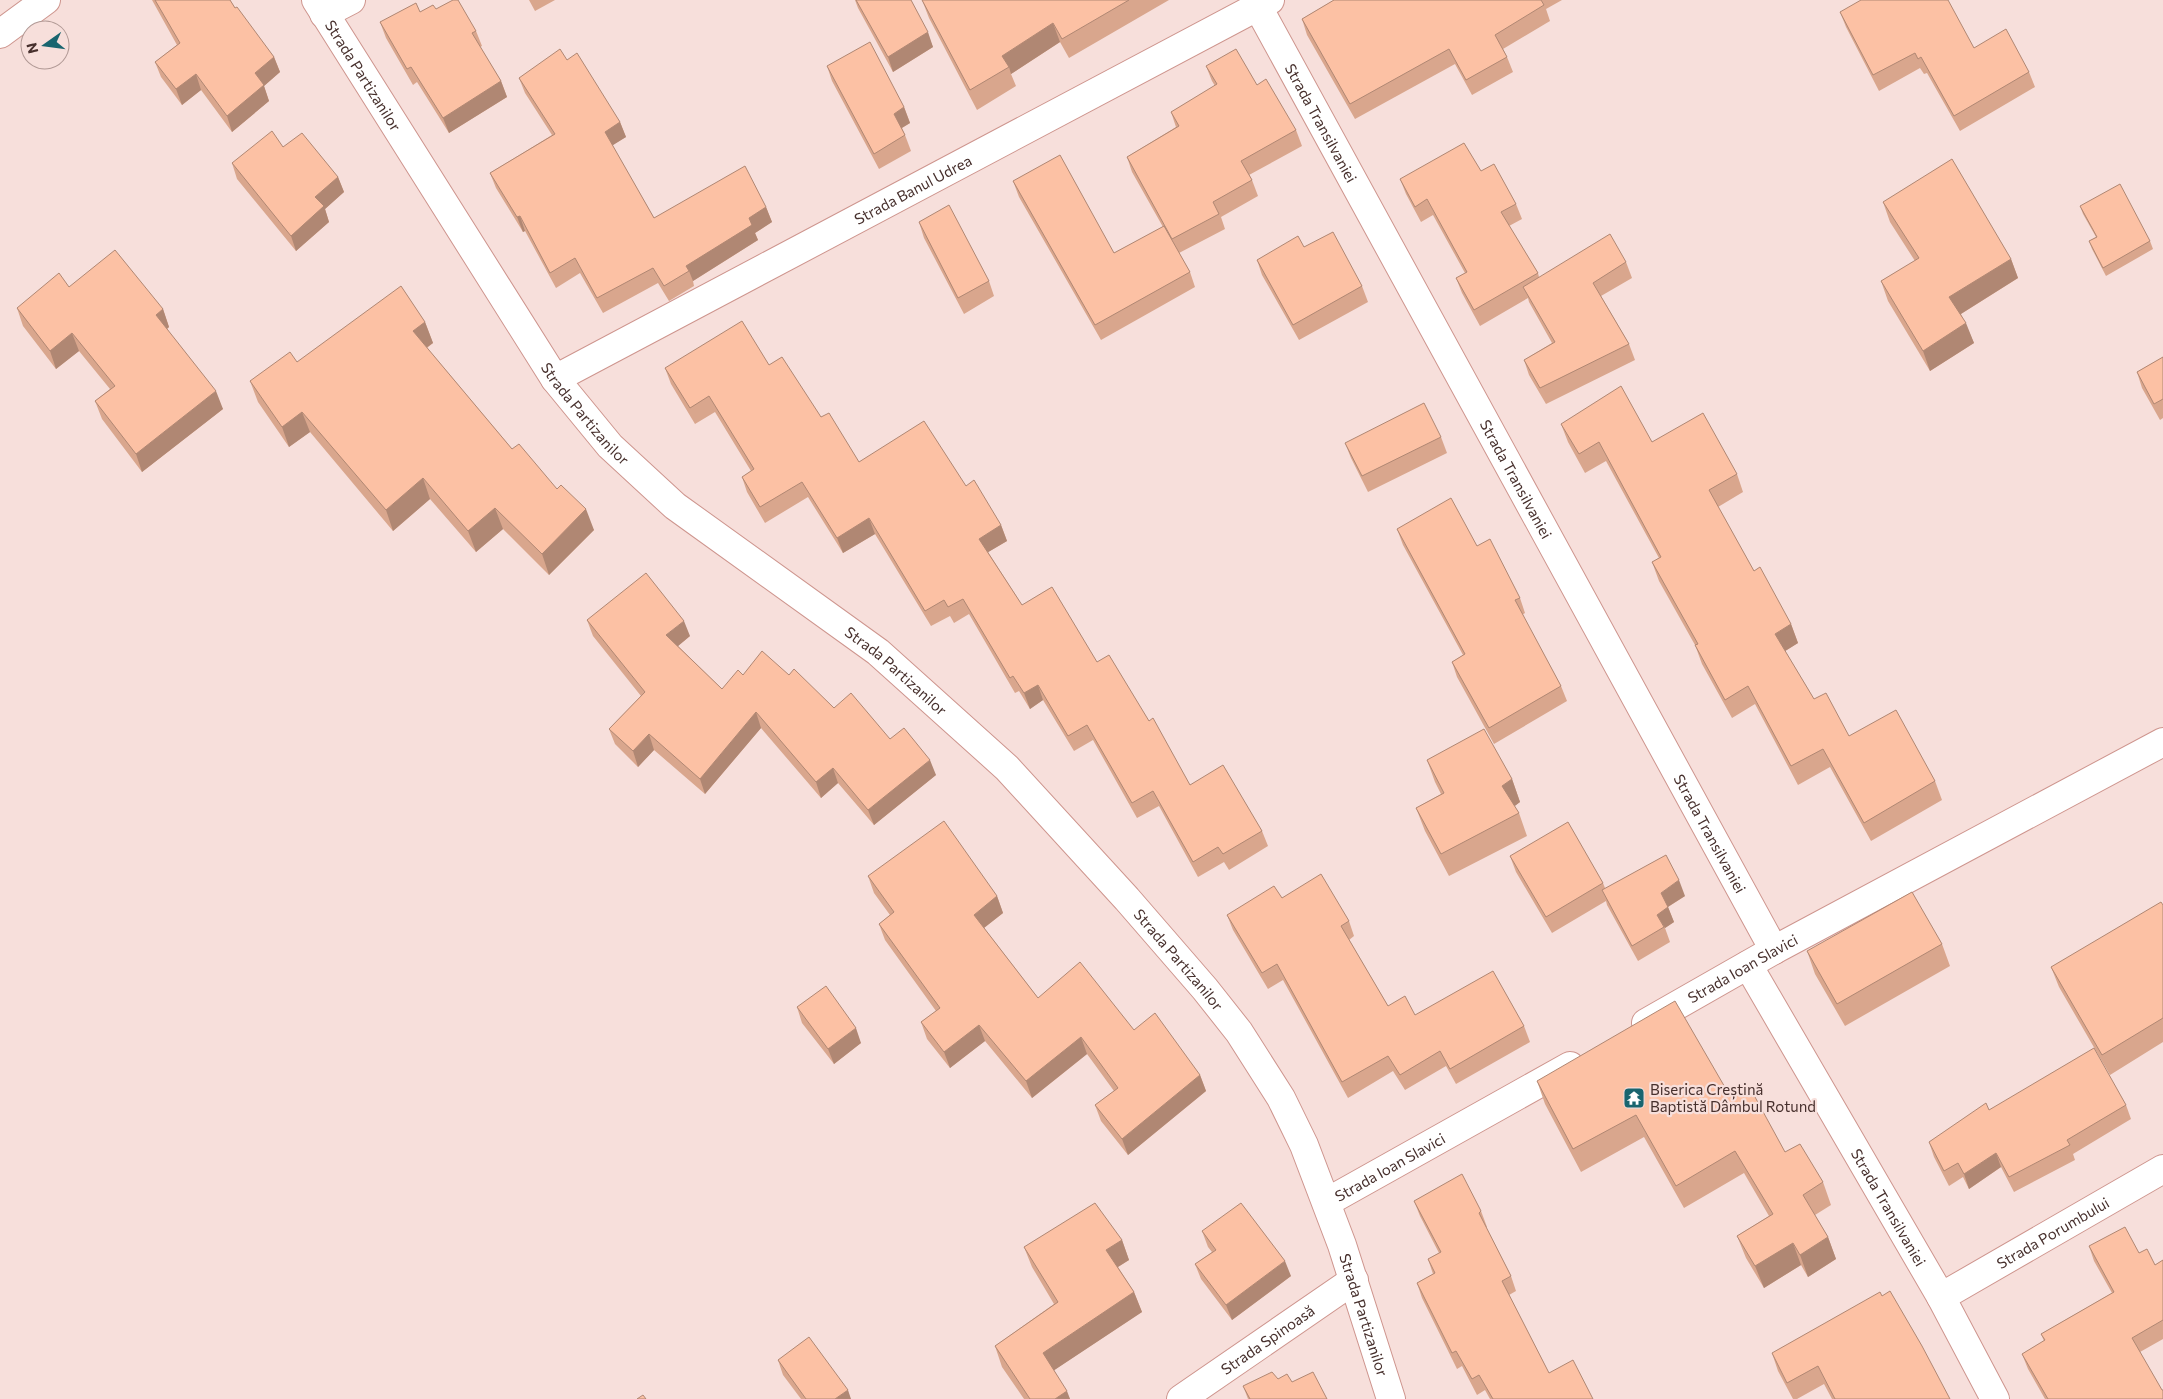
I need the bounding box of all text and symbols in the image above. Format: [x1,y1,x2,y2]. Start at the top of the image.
street label: Strada Partizanilor [322,16,405,134]
north arrow [20,20,70,70]
text: N [22,41,41,55]
street label: Strada Transilvaniei [1282,60,1361,185]
street label: Strada Banul Udrea [851,151,975,228]
street label: Strada Partizanilor [538,359,633,468]
street label: Strada Transilvaniei [1476,416,1556,542]
street label: Strada Partizanilor [842,622,951,719]
street label: Strada Transilvaniei [1670,771,1750,896]
street label: Strada Partizanilor [1130,905,1227,1014]
street label: Strada Ioan Slavici [1684,930,1801,1006]
place label: Biserica Creștină Baptistă Dâmbul Rotund [1650,1080,1816,1115]
temple icon: Biserica Creștină Baptistă Dâmbul Rotund [1622,1086,1646,1110]
street label: Strada Ioan Slavici [1332,1129,1448,1205]
street label: Strada Transilvaniei [1848,1145,1930,1269]
street label: Strada Porumbului [1993,1193,2112,1272]
street label: Strada Partizanilor [1336,1251,1392,1378]
street label: Strada Spinoasă [1217,1301,1318,1378]

